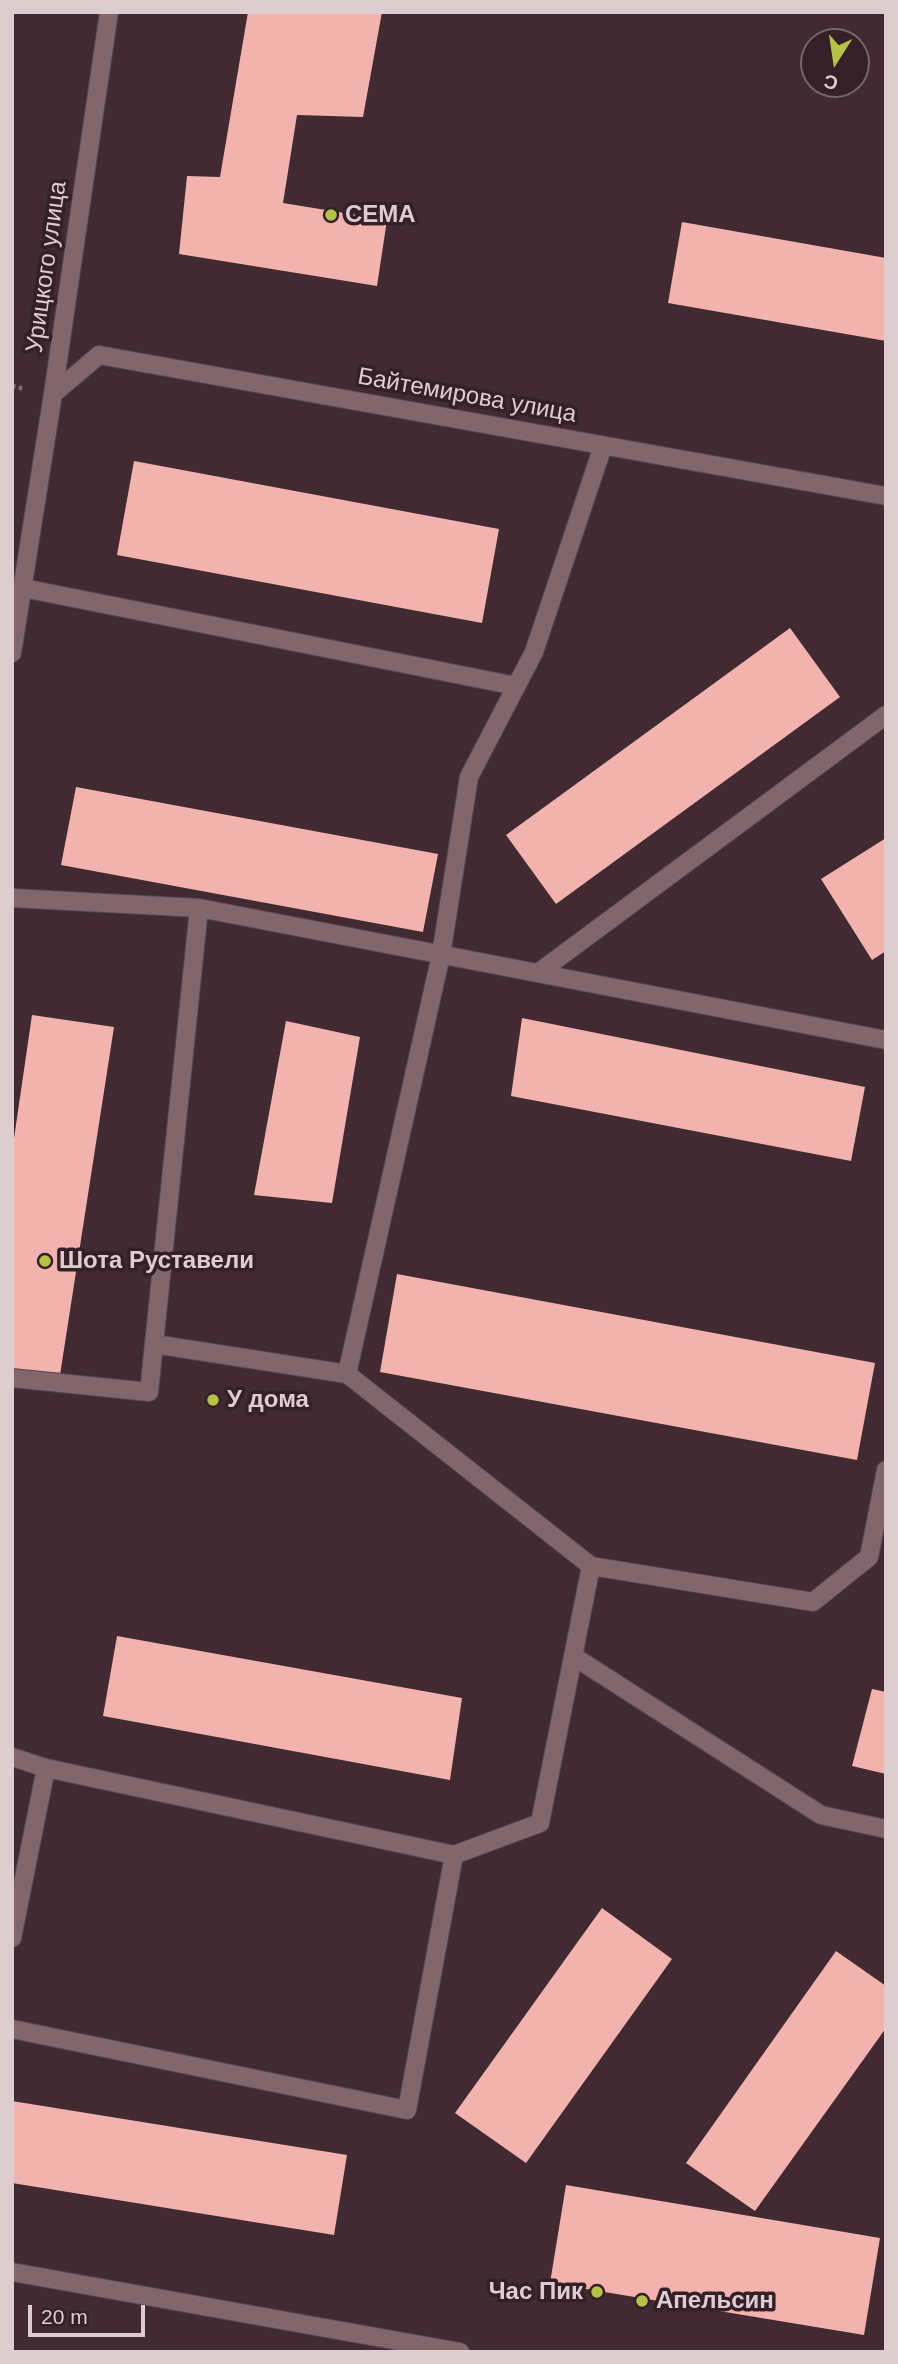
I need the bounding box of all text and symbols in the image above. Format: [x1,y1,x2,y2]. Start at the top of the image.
north arrow [800,28,870,98]
text: С [822,70,840,94]
street label: Урицкого улица [21,179,73,355]
place label: СЕМА [345,201,416,229]
marker: СЕМА [323,207,339,223]
street label: Байтемирова улица [355,363,579,429]
place label: Шота Руставели [59,1247,254,1275]
marker: Шота Руставели [37,1253,53,1269]
place label: У дома [227,1386,309,1414]
marker: У дома [205,1392,221,1408]
place label: Час Пик [489,2278,583,2306]
marker: Час Пик [589,2284,605,2300]
place label: Апельсин [656,2287,774,2315]
scale bar [32,2290,149,2334]
marker: Апельсин [634,2293,650,2309]
text: 20 m [41,2305,88,2328]

